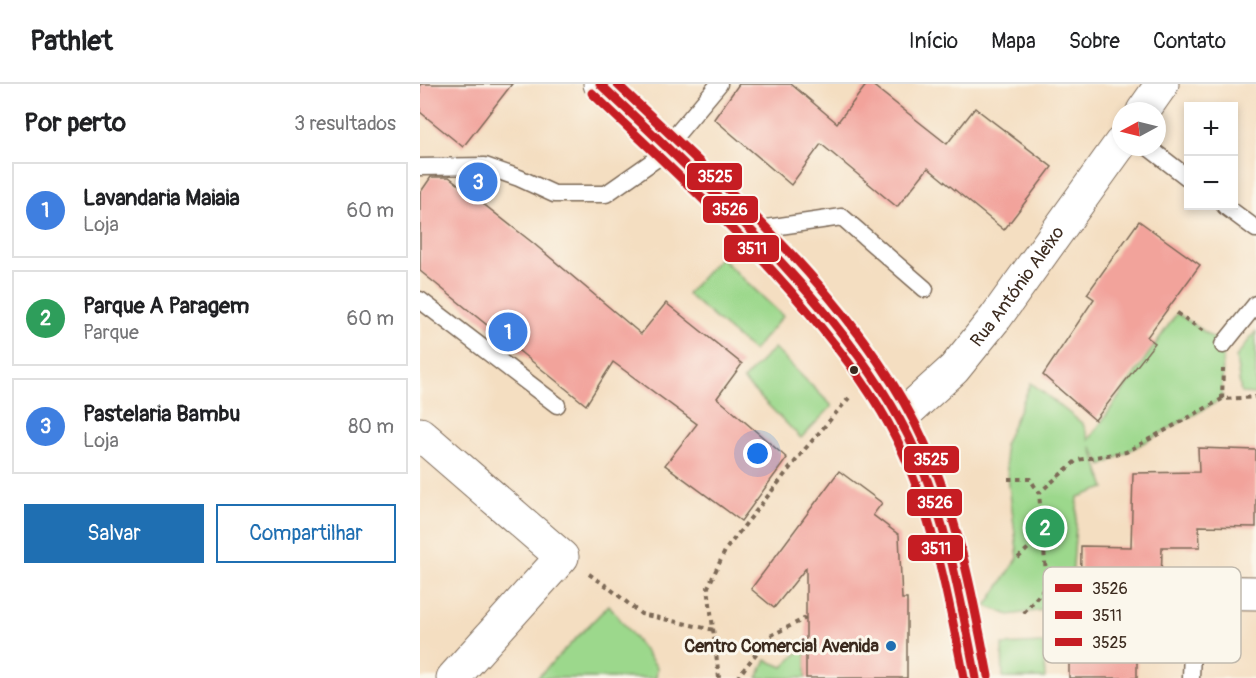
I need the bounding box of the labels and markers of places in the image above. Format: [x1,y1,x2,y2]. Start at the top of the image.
pin: 3 [458,160,498,204]
pin: 1 [488,310,527,354]
unlabelled marker [848,364,860,376]
pin: 2 [1026,506,1064,550]
place label: Centro Comercial Avenida [684,635,880,658]
marker: Centro Comercial Avenida [884,639,898,653]

